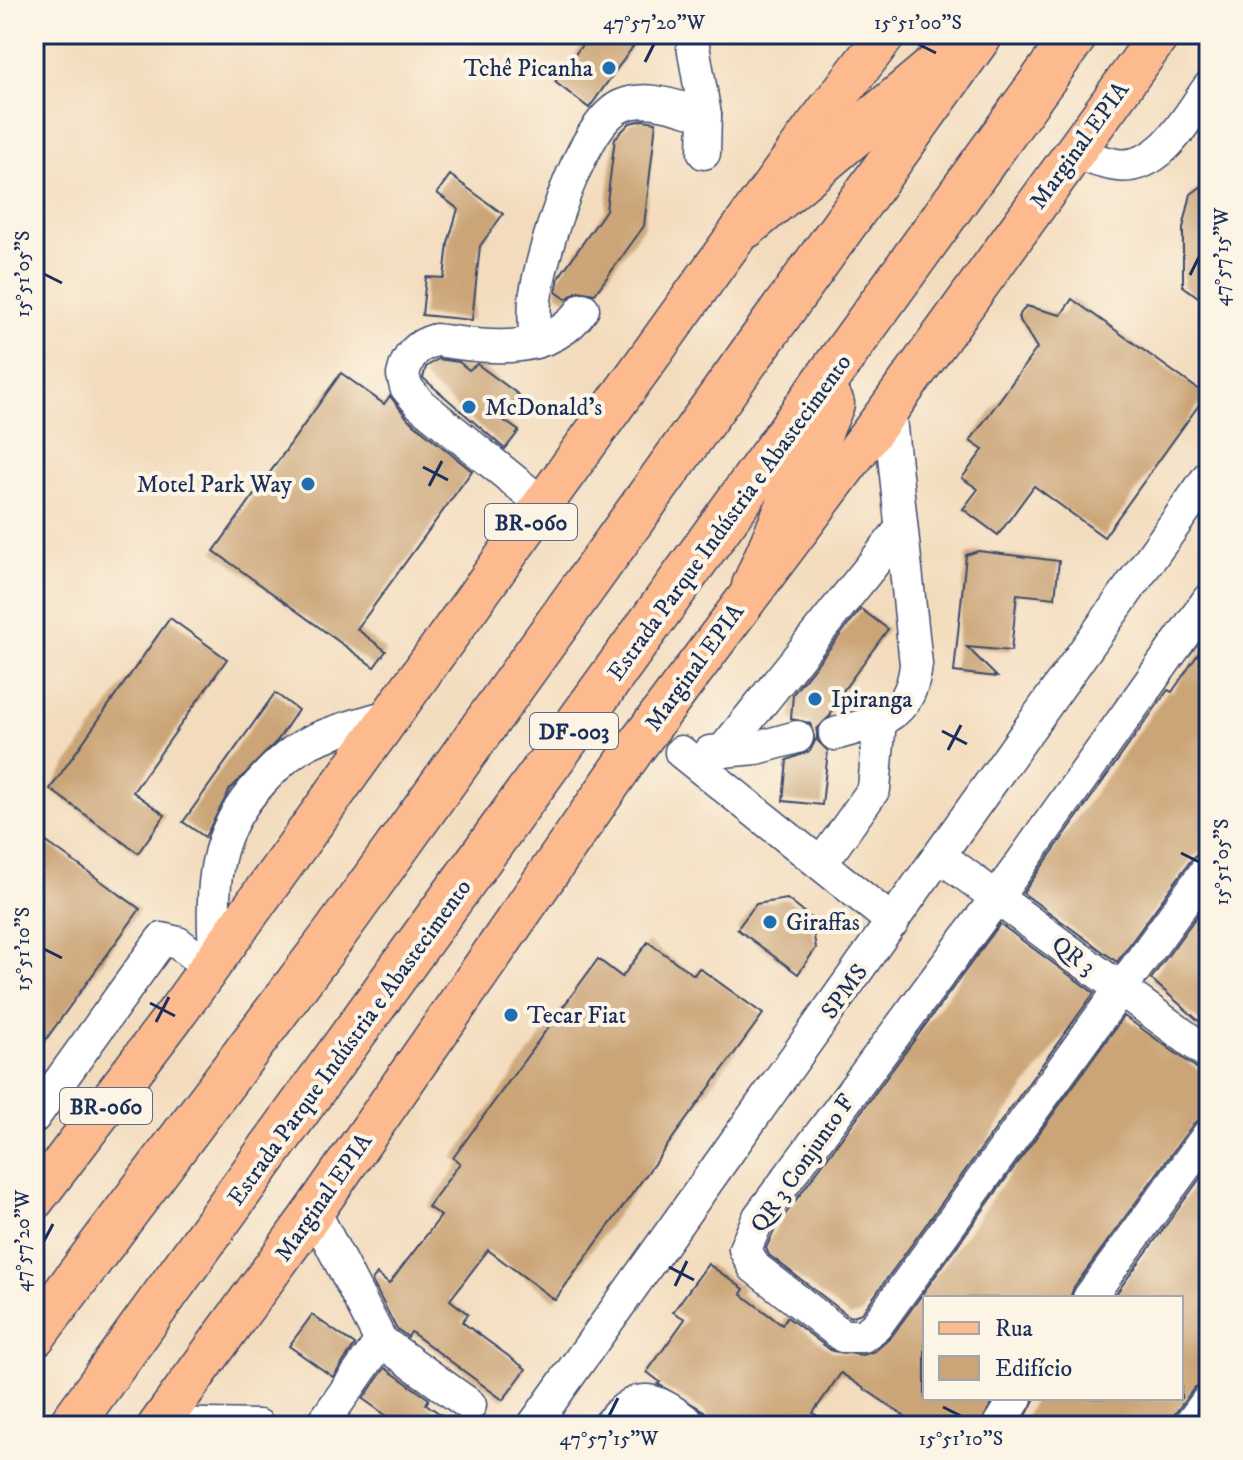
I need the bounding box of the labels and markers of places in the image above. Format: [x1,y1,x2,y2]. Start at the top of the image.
place label: Tchê Picanha [463,54,594,84]
marker: Tchê Picanha [600,59,618,77]
place label: McDonald's [485,393,602,423]
marker: McDonald's [460,398,478,416]
place label: Motel Park Way [137,470,293,500]
marker: Motel Park Way [299,475,317,493]
place label: Ipiranga [831,685,913,715]
marker: Ipiranga [806,690,824,708]
place label: Giraffas [786,908,860,938]
marker: Giraffas [761,913,779,931]
place label: Tecar Fiat [527,1001,626,1031]
marker: Tecar Fiat [502,1006,520,1024]

